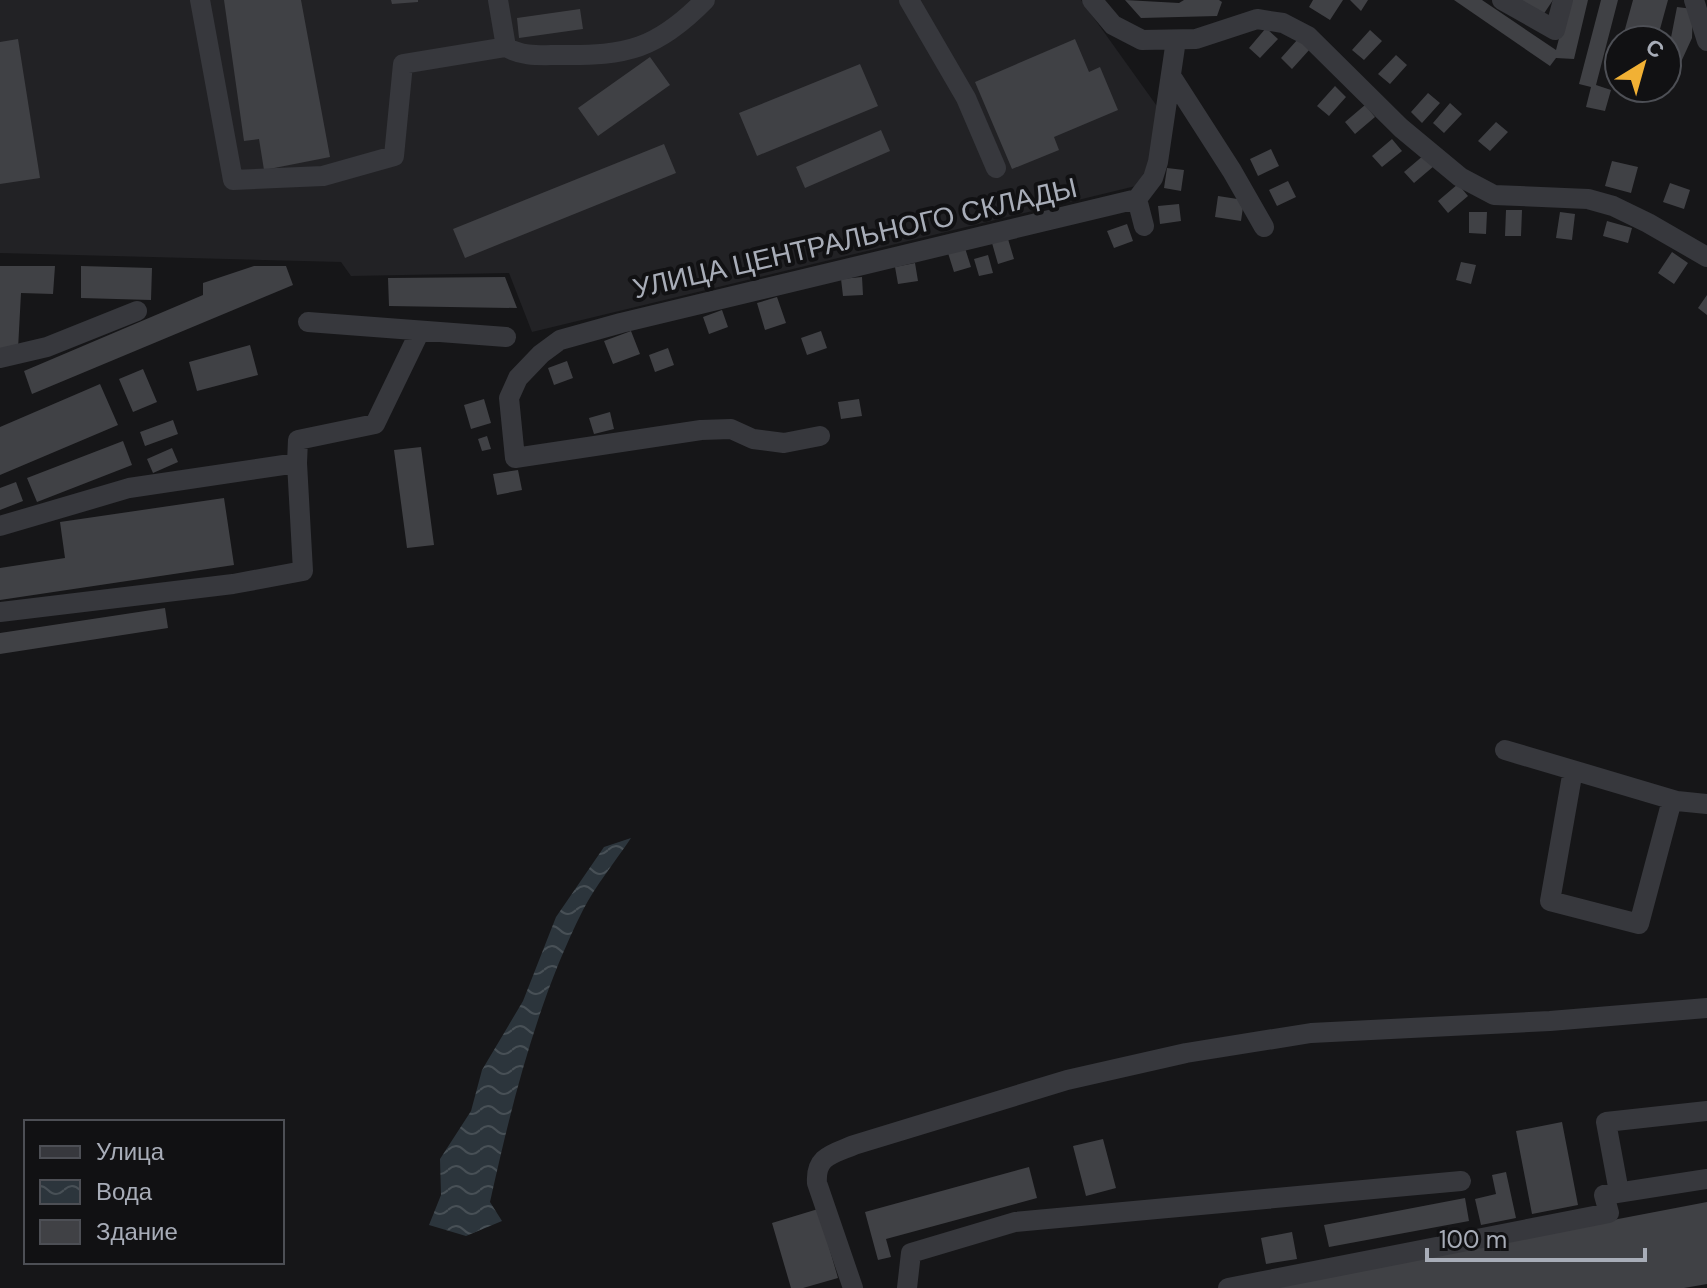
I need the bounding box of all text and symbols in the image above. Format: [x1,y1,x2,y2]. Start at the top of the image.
north arrow [1603,24,1683,104]
text: С [1640,32,1670,65]
street label: УЛИЦА ЦЕНТРАЛЬНОГО СКЛАДЫ [629,169,1081,307]
legend [24,1120,284,1264]
text: Улица [96,1136,165,1167]
text: Вода [96,1176,153,1207]
scale bar [1427,1212,1645,1262]
text: Здание [96,1216,178,1247]
text: 100 m [1439,1224,1507,1255]

